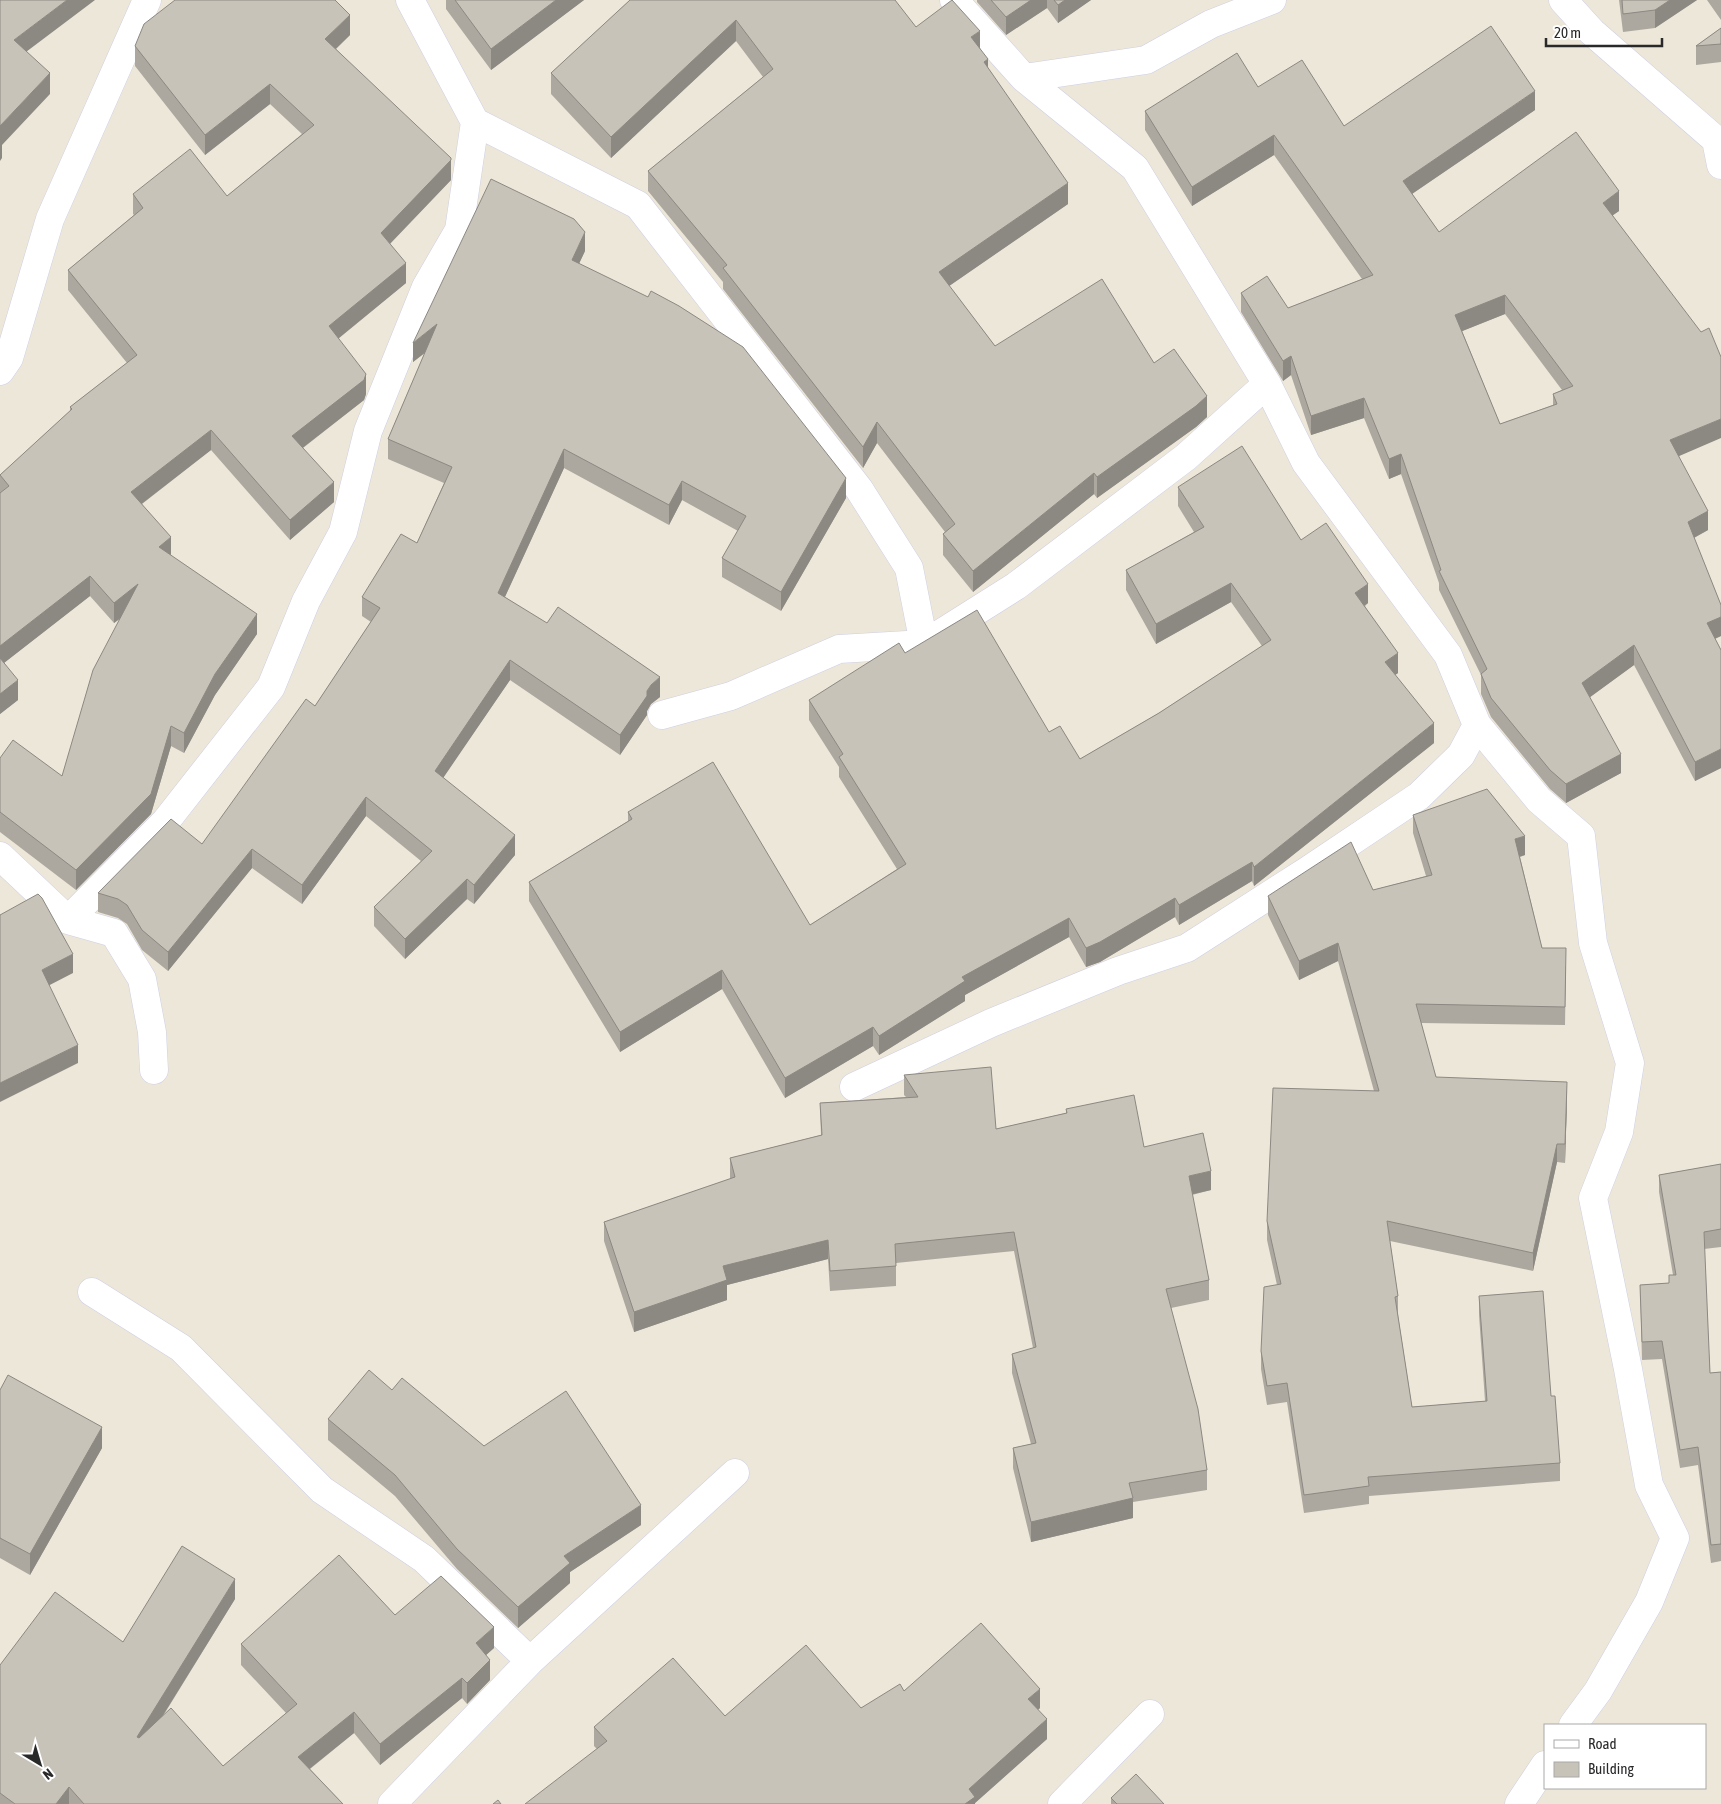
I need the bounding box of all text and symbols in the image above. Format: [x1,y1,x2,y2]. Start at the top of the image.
scale bar [1546,15,1662,47]
text: 20 m [1554,24,1581,41]
legend [1544,1724,1706,1789]
text: Road [1588,1735,1617,1752]
north arrow [15,1739,65,1789]
text: Building [1588,1760,1634,1777]
text: N [40,1765,56,1783]

